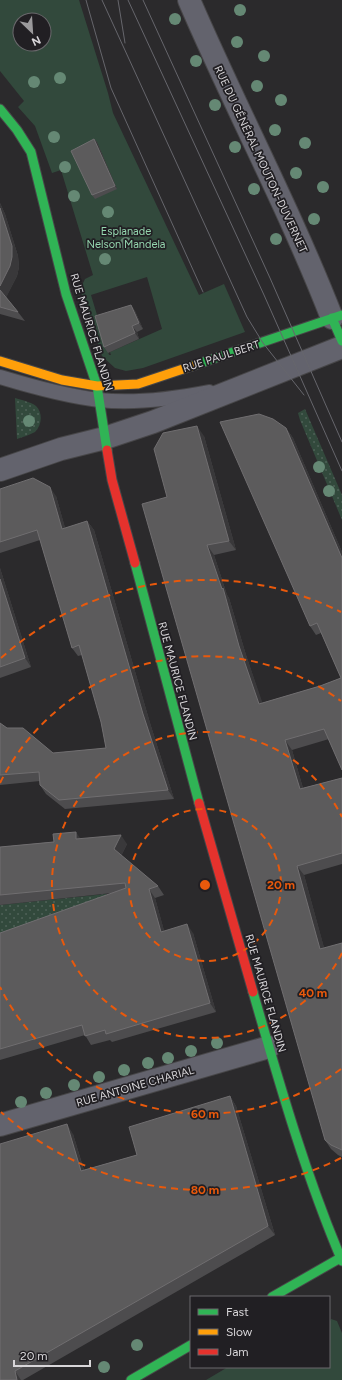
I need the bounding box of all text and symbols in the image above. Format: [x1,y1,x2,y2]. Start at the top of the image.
north arrow [12,12,52,52]
text: N [29,33,43,48]
street label: RUE DU GÉNÉRAL MOUTON-DUVERNET [211,63,310,255]
park label: Esplanade Nelson Mandela [87,225,165,251]
street label: RUE MAURICE FLANDIN [67,272,116,392]
street label: RUE PAUL BERT [181,338,261,375]
street label: RUE MAURICE FLANDIN [155,620,200,742]
centre of rings [198,878,212,892]
text: 20 m [267,878,295,892]
street label: RUE MAURICE FLANDIN [242,933,289,1054]
text: 40 m [299,986,327,1000]
street label: RUE ANTOINE CHARIAL [75,1063,196,1110]
text: 60 m [191,1107,219,1121]
text: 80 m [191,1183,219,1197]
legend [190,1296,330,1368]
text: Fast [226,1305,249,1319]
text: Slow [226,1325,253,1339]
scale bar [14,1342,90,1368]
text: Jam [226,1345,249,1359]
text: 20 m [20,1349,48,1363]

